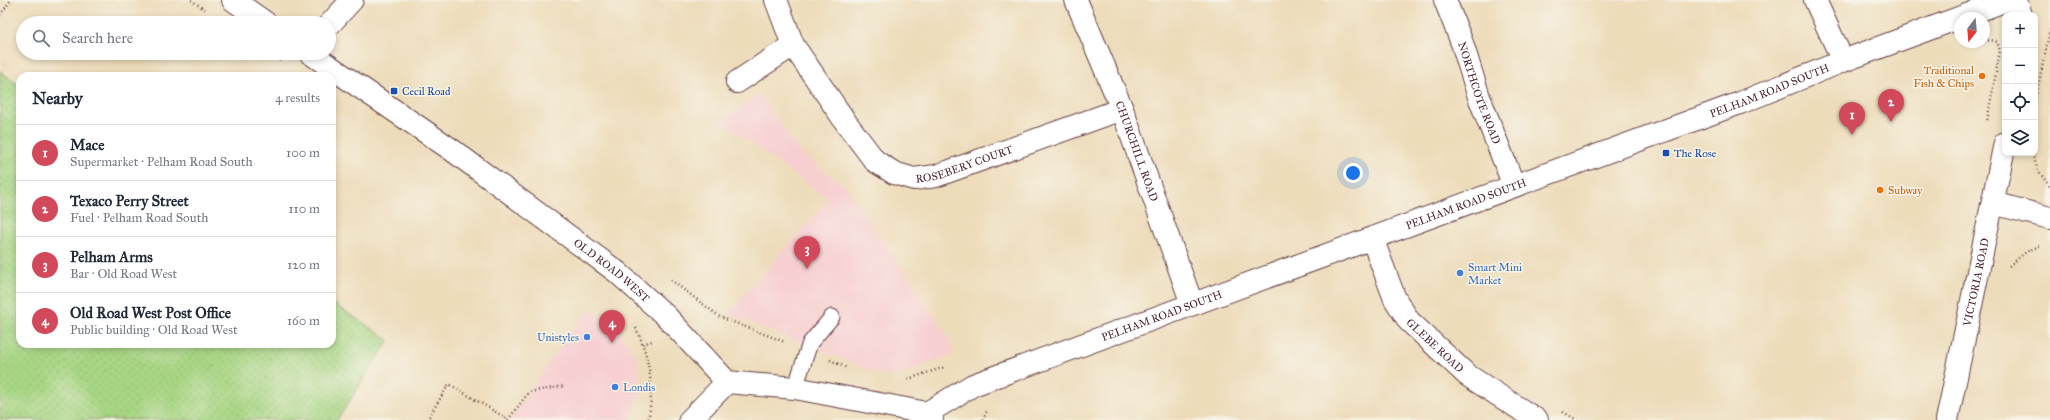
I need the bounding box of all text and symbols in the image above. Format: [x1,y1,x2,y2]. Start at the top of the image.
north arrow [1954,12,1990,48]
map controls [2002,12,2038,156]
button: + [2002,12,2038,48]
search box [16,16,336,60]
icon: search [30,27,52,49]
text: Search here [62,29,133,47]
street label: NORTHCOTE ROAD [1455,40,1503,146]
button: − [2002,48,2038,84]
street label: PELHAM ROAD SOUTH [1708,61,1832,121]
place label: Traditional Fish & Chips [1913,64,1974,90]
marker: Traditional Fish & Chips [1977,71,1987,81]
button: locate [2002,84,2038,120]
place label: Cecil Road [402,85,451,98]
marker: Cecil Road [389,86,399,96]
text: Nearby [32,88,83,109]
pin: 2 [1878,89,1904,122]
text: 4 results [275,90,320,106]
street label: CHURCHILL ROAD [1112,99,1161,203]
pin: 1 [1839,102,1865,135]
button: layers [2002,120,2038,156]
text: Mace [70,136,104,154]
street label: ROSEBERY COURT [915,143,1015,186]
text: 1 [42,145,48,161]
text: 100 m [286,145,320,161]
place label: The Rose [1674,147,1717,160]
marker: The Rose [1661,148,1671,158]
text: Supermarket · Pelham Road South [70,154,253,170]
your location [1343,163,1363,183]
street label: PELHAM ROAD SOUTH [1404,176,1529,232]
place label: Subway [1888,184,1923,197]
marker: Subway [1875,185,1885,195]
text: Texaco Perry Street [70,192,189,210]
text: 2 [42,201,48,217]
text: 110 m [288,201,320,217]
text: Fuel · Pelham Road South [70,210,209,226]
street label: OLD ROAD WEST [571,236,652,305]
pin: 3 [794,236,820,269]
street label: VICTORIA ROAD [1961,237,1992,328]
text: Pelham Arms [70,248,153,266]
text: 3 [42,257,48,273]
text: 120 m [287,257,320,273]
place label: Smart Mini Market [1468,261,1522,287]
text: Bar · Old Road West [70,266,177,282]
marker: Smart Mini Market [1455,268,1465,278]
street label: PELHAM ROAD SOUTH [1100,288,1225,344]
text: Old Road West Post Office [70,304,231,322]
pin: 4 [599,310,625,343]
text: 4 [41,313,49,329]
text: 160 m [287,313,320,329]
street label: GLEBE ROAD [1404,316,1466,376]
text: Public building · Old Road West [70,322,238,338]
place label: Unistyles [537,331,579,344]
marker: Unistyles [582,332,592,342]
place label: Londis [623,381,655,394]
marker: Londis [610,382,620,392]

